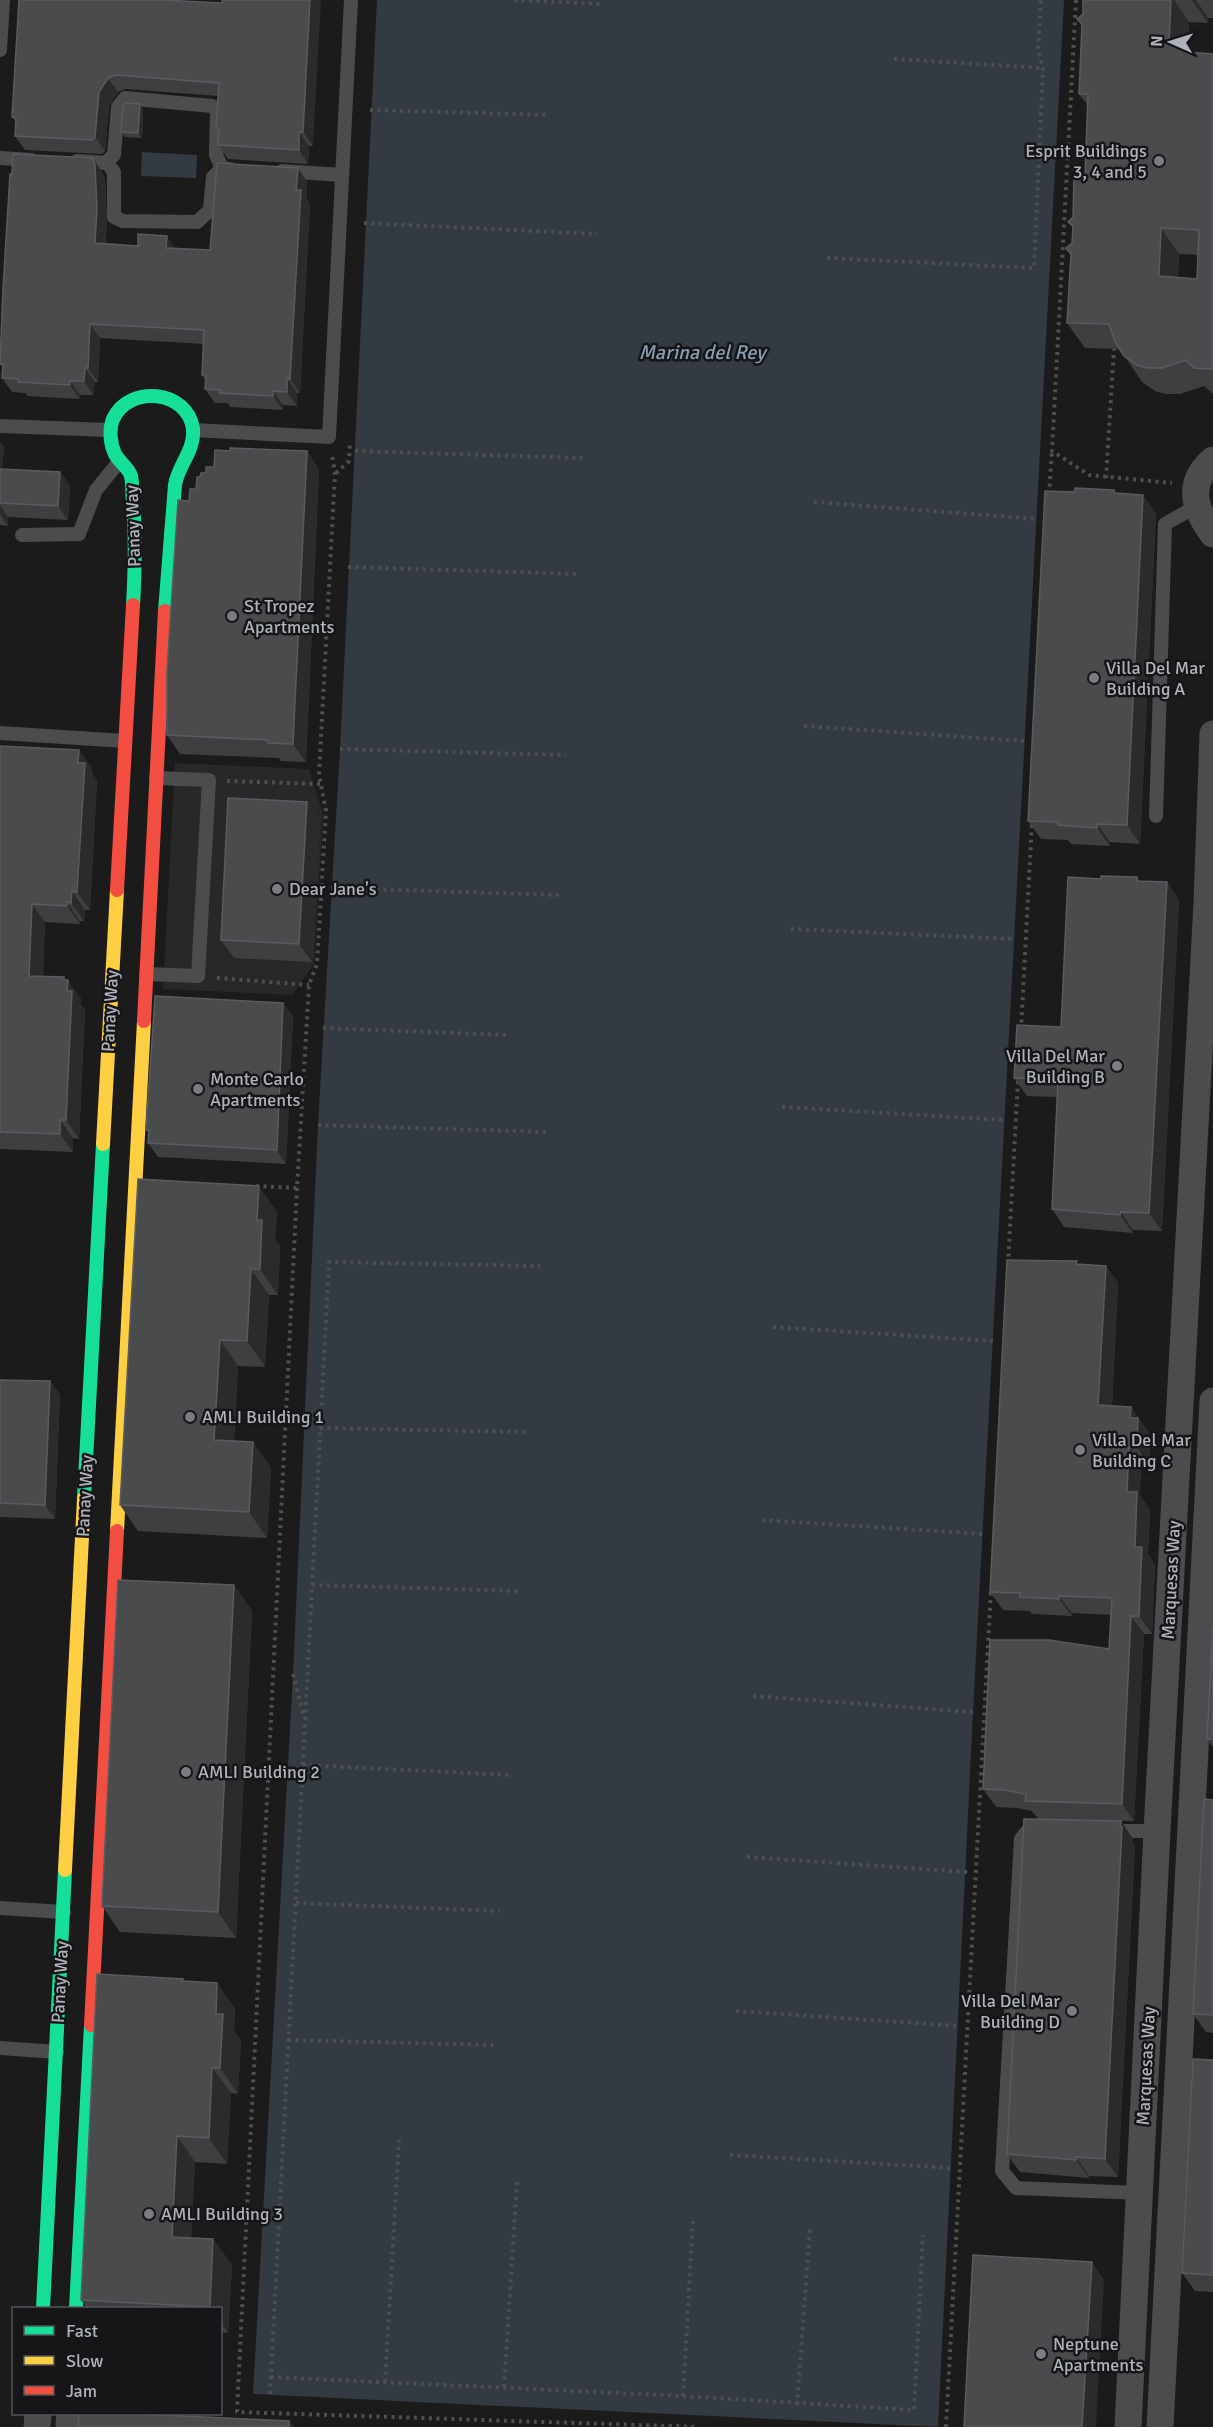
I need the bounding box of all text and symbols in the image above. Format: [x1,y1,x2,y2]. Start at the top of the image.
north arrow [1141,12,1201,72]
text: N [1147,35,1167,47]
place label: Esprit Buildings 3, 4 and 5 [1025,140,1147,183]
marker: Esprit Buildings 3, 4 and 5 [1152,154,1166,168]
water label: Marina del Rey [639,340,768,365]
street label: Panay Way [121,484,145,567]
place label: St Tropez Apartments [244,595,334,638]
marker: St Tropez Apartments [225,609,239,623]
place label: Villa Del Mar Building A [1106,657,1205,700]
marker: Villa Del Mar Building A [1087,671,1101,685]
place label: Dear Jane's [289,878,377,900]
marker: Dear Jane's [270,882,284,896]
street label: Panay Way [97,969,123,1053]
place label: Villa Del Mar Building B [1006,1045,1105,1088]
marker: Villa Del Mar Building B [1110,1059,1124,1073]
place label: Monte Carlo Apartments [210,1068,304,1111]
marker: Monte Carlo Apartments [191,1082,205,1096]
place label: AMLI Building 1 [202,1406,324,1428]
marker: AMLI Building 1 [183,1410,197,1424]
place label: Villa Del Mar Building C [1092,1429,1191,1472]
marker: Villa Del Mar Building C [1073,1443,1087,1457]
street label: Panay Way [72,1454,98,1538]
street label: Marquesas Way [1157,1519,1185,1640]
place label: AMLI Building 2 [198,1761,320,1783]
marker: AMLI Building 2 [179,1765,193,1779]
street label: Panay Way [47,1940,73,2024]
place label: Villa Del Mar Building D [961,1990,1060,2033]
marker: Villa Del Mar Building D [1065,2004,1079,2018]
street label: Marquesas Way [1132,2005,1160,2126]
place label: AMLI Building 3 [161,2203,283,2225]
marker: AMLI Building 3 [142,2207,156,2221]
legend [12,2307,222,2415]
text: Fast [66,2320,98,2342]
place label: Neptune Apartments [1053,2333,1143,2376]
marker: Neptune Apartments [1034,2347,1048,2361]
text: Slow [66,2350,103,2372]
text: Jam [66,2380,97,2402]

